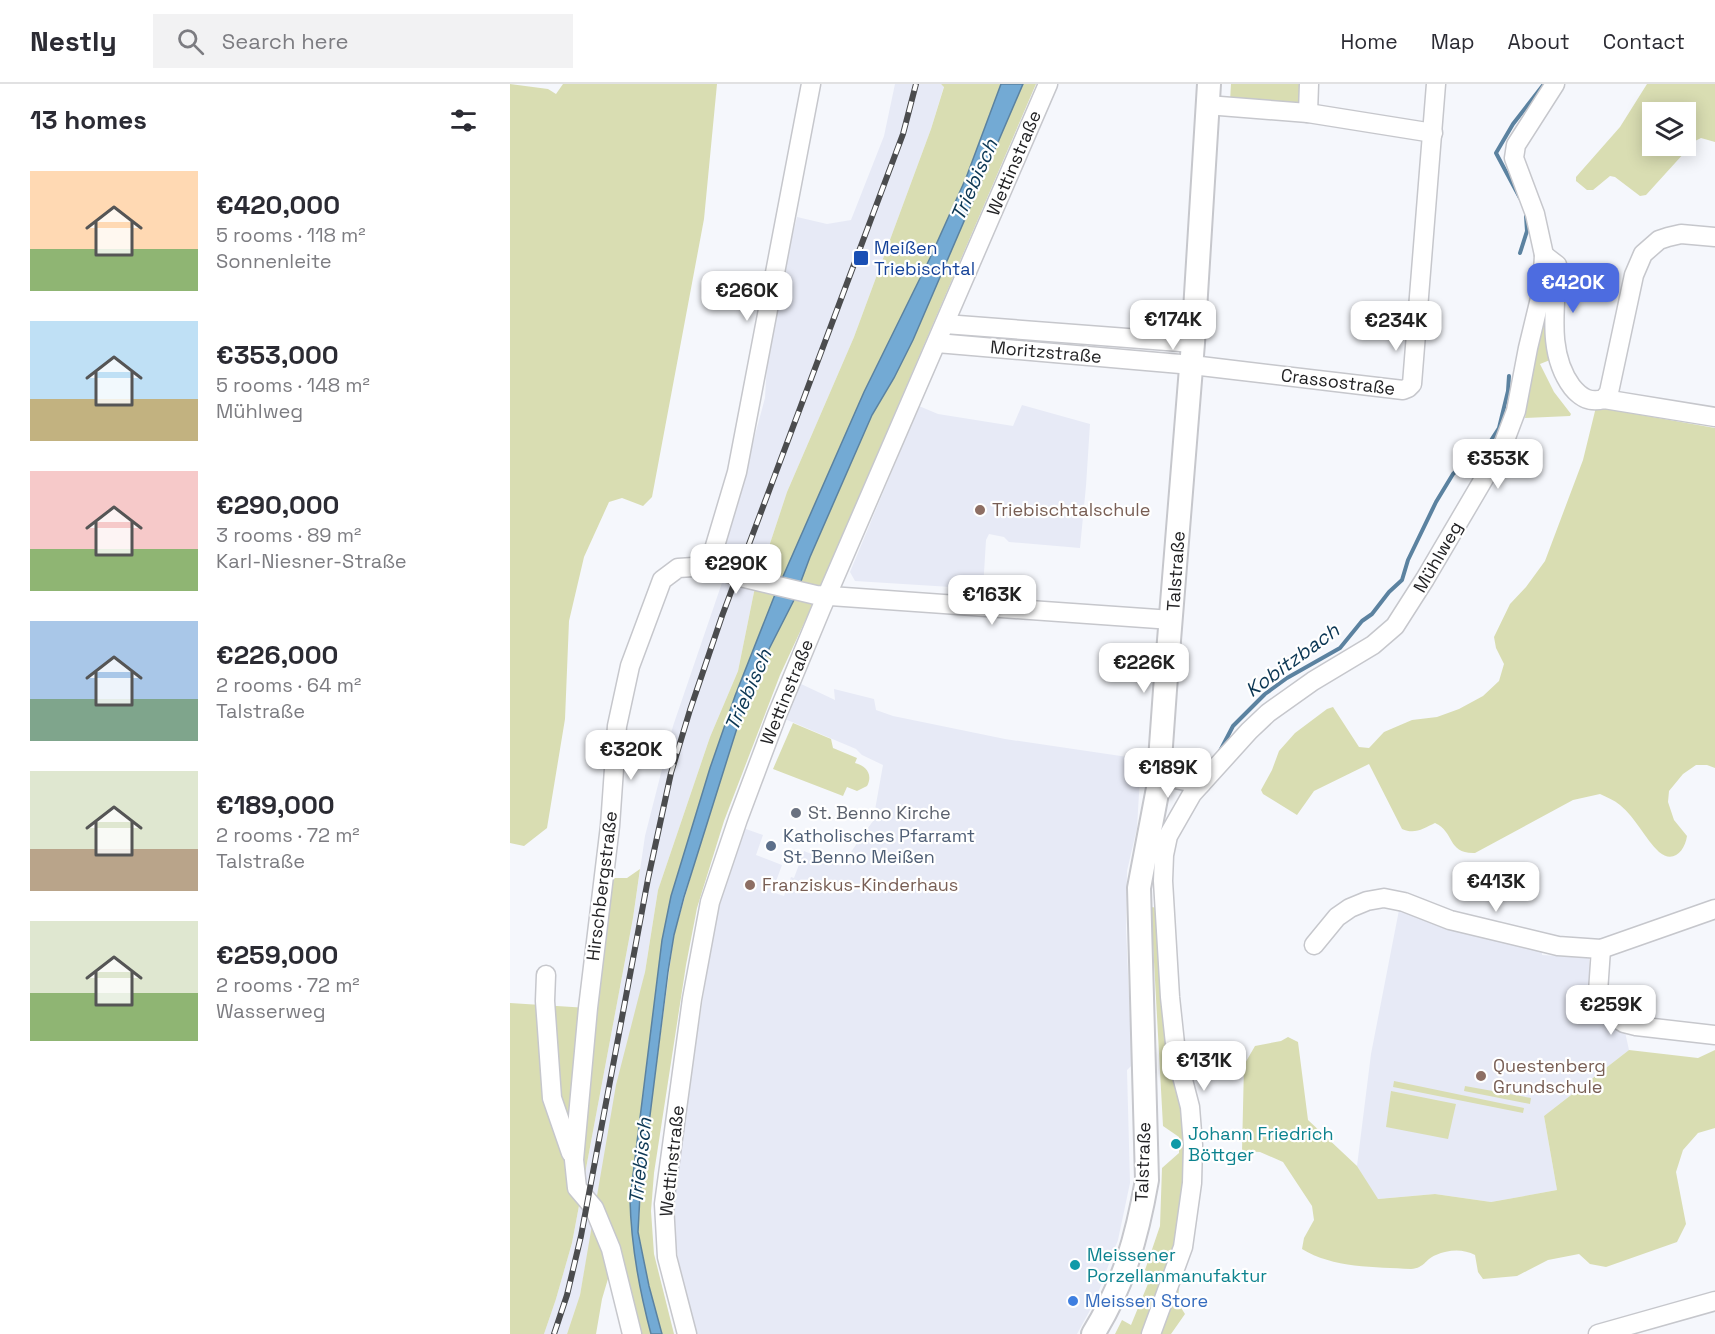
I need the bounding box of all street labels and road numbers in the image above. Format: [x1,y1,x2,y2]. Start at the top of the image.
street label: Wettinstraße [981,107,1046,219]
street label: Moritzstraße [989,335,1103,368]
street label: Crassostraße [1280,363,1396,400]
street label: Mühlweg [1408,517,1467,596]
street label: Talstraße [1161,530,1190,612]
street label: Wettinstraße [755,636,818,748]
street label: Hirschbergstraße [581,810,622,962]
street label: Wettinstraße [654,1104,689,1218]
street label: Talstraße [1130,1122,1155,1202]

